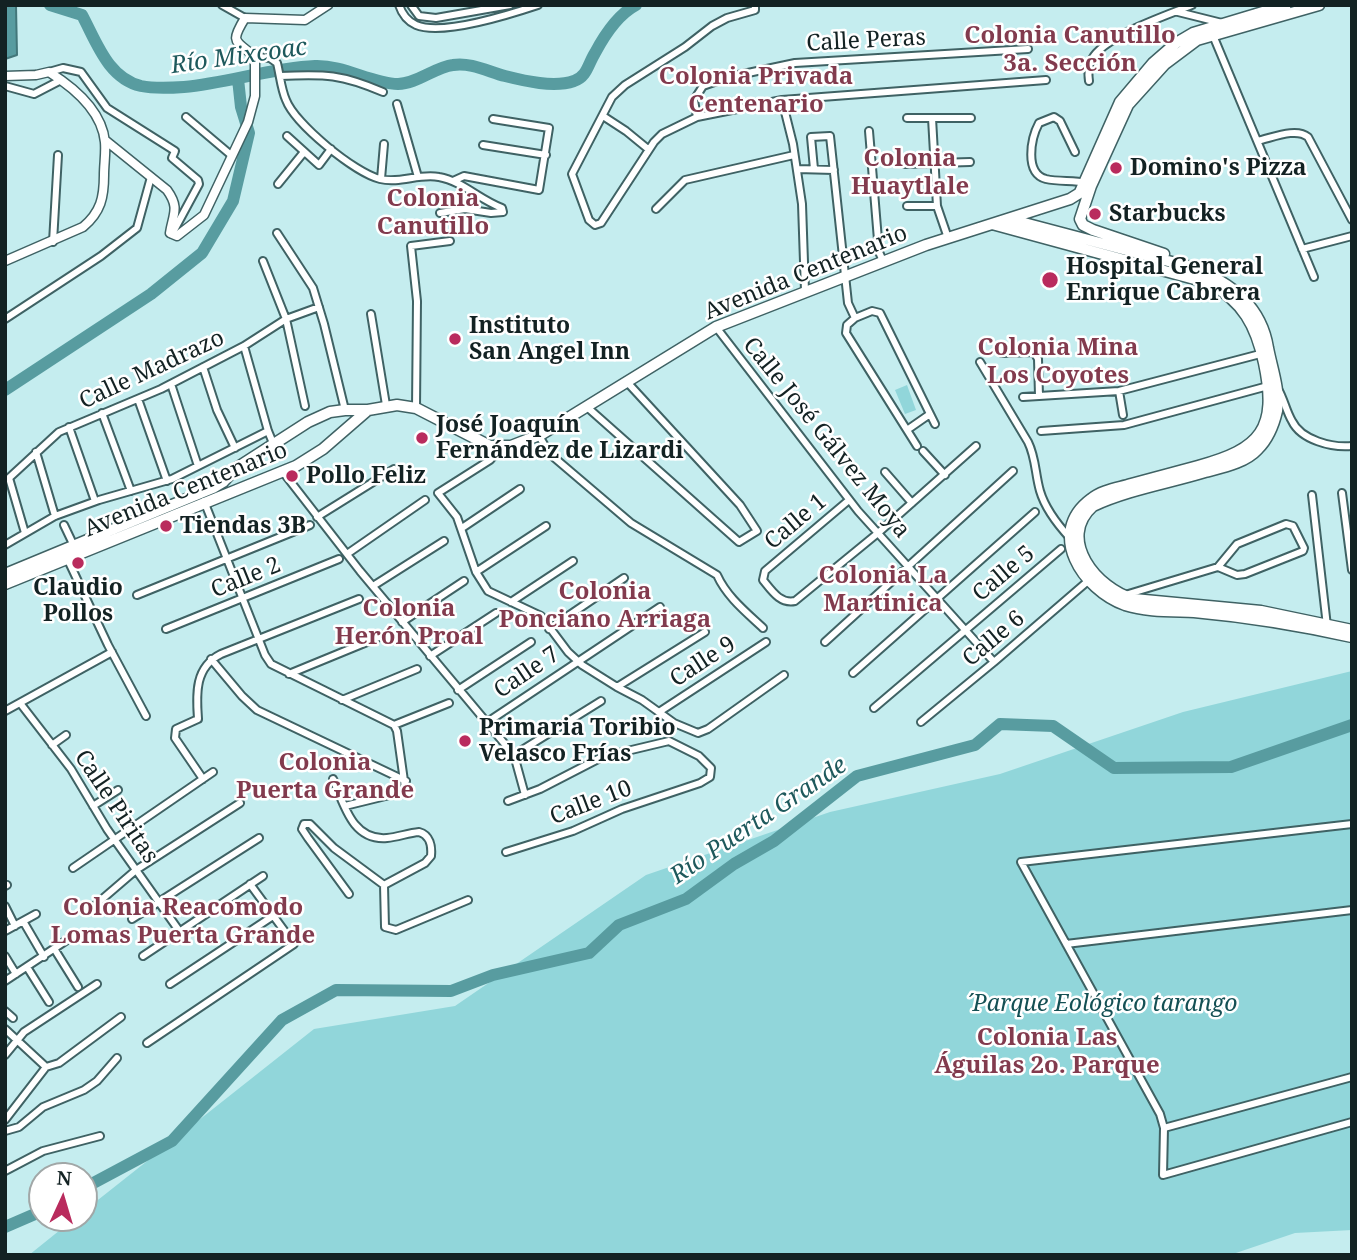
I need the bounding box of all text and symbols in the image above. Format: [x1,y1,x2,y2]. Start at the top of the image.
district label: Colonia Canutillo 3a. Sección [964,22,1176,78]
street label: Calle Peras [806,24,926,58]
water label: Río Mixcoac [169,33,309,81]
district label: Colonia Privada Centenario [659,63,853,119]
district label: Colonia Huaytlale [851,145,969,201]
place label: Domino's Pizza [1130,154,1307,182]
marker: Domino's Pizza [1108,160,1124,176]
district label: Colonia Canutillo [377,185,489,241]
place label: Starbucks [1109,200,1226,228]
marker: Starbucks [1087,206,1103,222]
street label: Avenida Centenario [700,220,912,326]
place label: Hospital General Enrique Cabrera [1066,253,1263,307]
marker: Hospital General Enrique Cabrera [1040,270,1060,290]
place label: Instituto San Angel Inn [469,312,630,366]
street label: Calle Madrazo [75,324,229,416]
marker: Instituto San Angel Inn [447,331,463,347]
street label: Calle José Gálvez Moya [737,332,915,544]
district label: Colonia Mina Los Coyotes [978,334,1138,390]
place label: José Joaquín Fernández de Lizardi [436,411,683,465]
marker: José Joaquín Fernández de Lizardi [414,430,430,446]
street label: Avenida Centenario [80,437,292,543]
place label: Pollo Feliz [306,462,426,490]
marker: Pollo Feliz [284,468,300,484]
street label: Calle 1 [759,488,833,556]
place label: Tiendas 3B [180,512,306,540]
marker: Tiendas 3B [158,518,174,534]
street label: Calle 5 [967,540,1041,608]
street label: Calle 2 [207,552,285,604]
marker: Claudio Pollos [70,555,86,571]
district label: Colonia La Martinica [818,562,948,618]
place label: Claudio Pollos [33,574,123,628]
district label: Colonia Ponciano Arriaga [499,578,711,634]
district label: Colonia Herón Proal [335,595,483,651]
street label: Calle 6 [957,605,1031,673]
street label: Calle 9 [665,631,741,693]
street label: Calle 7 [489,641,565,705]
place label: Primaria Toribio Velasco Frías [479,714,676,768]
marker: Primaria Toribio Velasco Frías [457,733,473,749]
street label: Calle Piritas [68,745,164,869]
district label: Colonia Puerta Grande [236,749,414,805]
water label: Río Puerta Grande [665,751,853,891]
street label: Calle 10 [546,775,636,831]
district label: Colonia Reacomodo Lomas Puerta Grande [51,894,315,950]
park label: ´Parque Eológico tarango [967,990,1237,1018]
district label: Colonia Las Águilas 2o. Parque [934,1024,1160,1080]
north arrow [28,1162,98,1232]
text: N [56,1165,73,1192]

